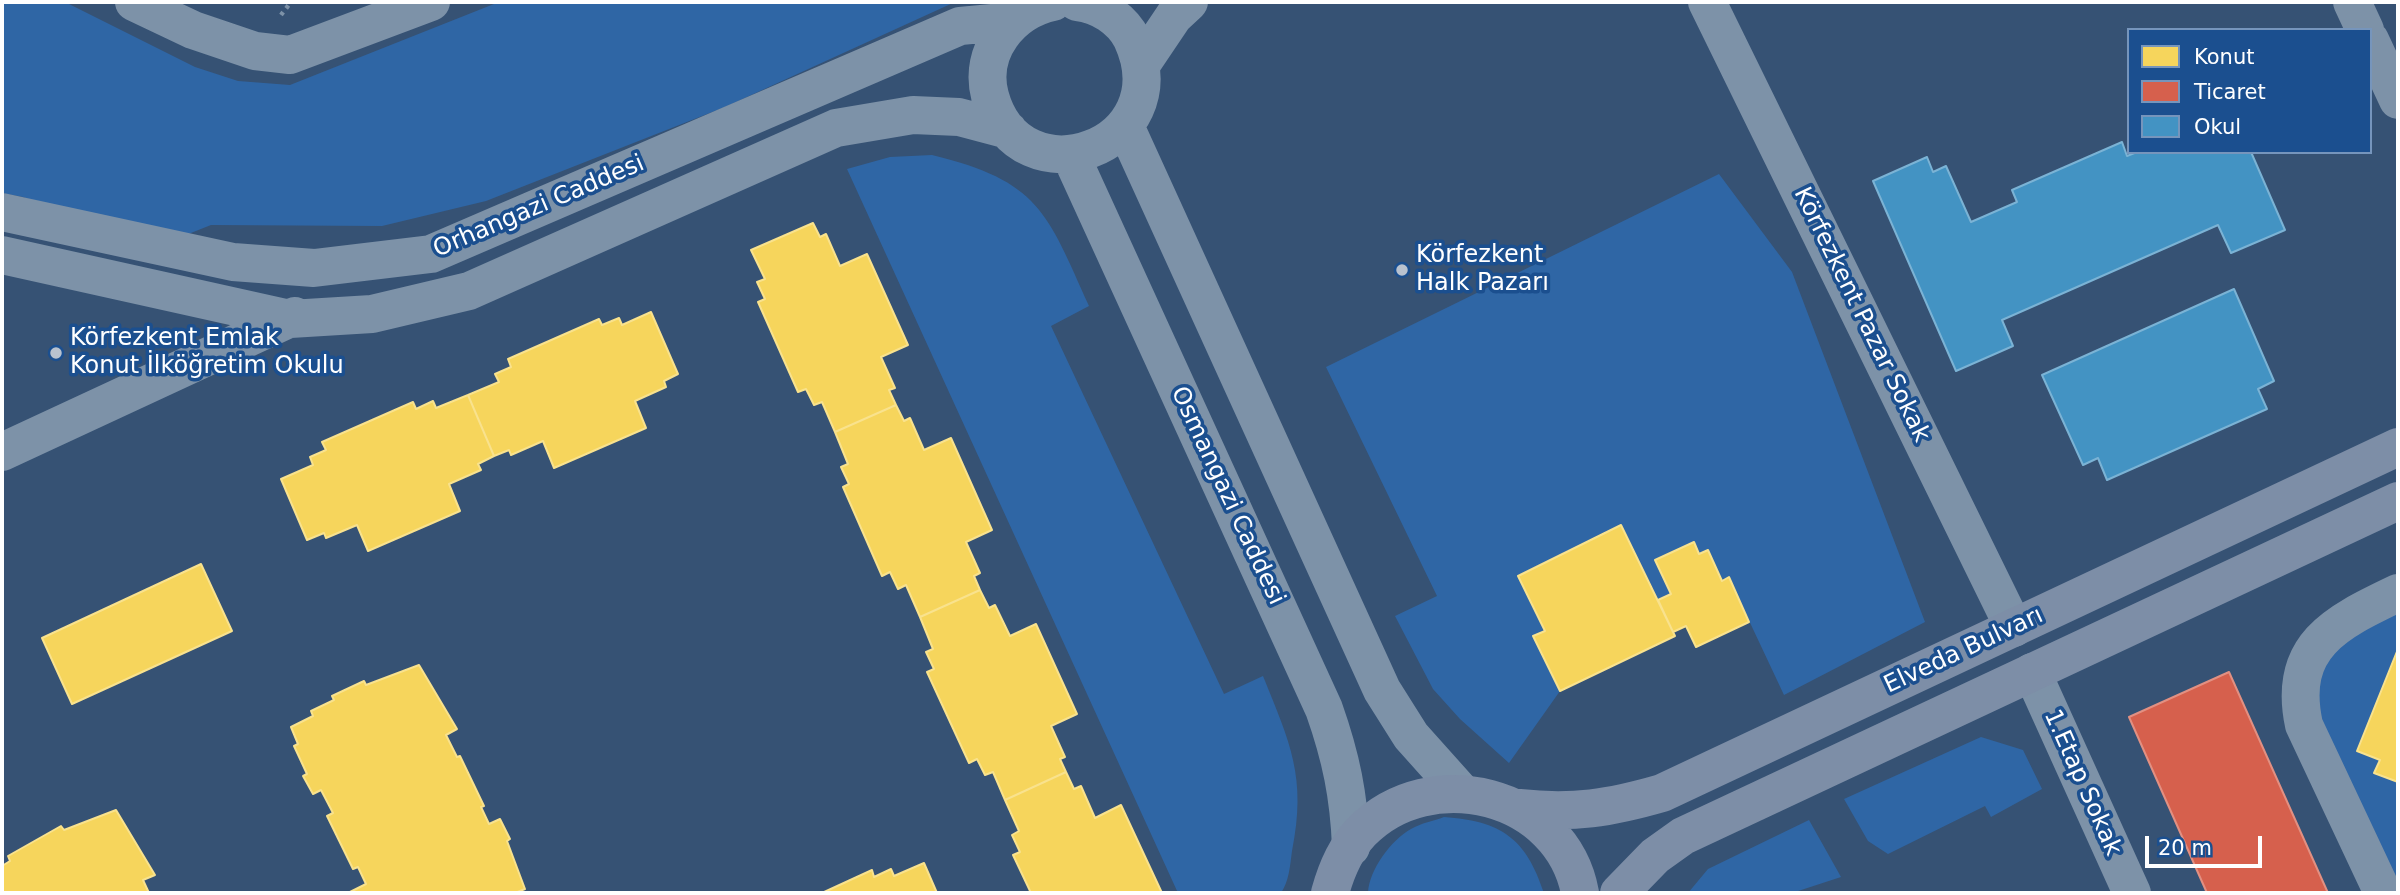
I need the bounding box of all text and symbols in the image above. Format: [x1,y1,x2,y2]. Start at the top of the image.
legend [2127,28,2372,154]
text: Konut [2194,45,2254,69]
text: Ticaret [2194,80,2266,104]
text: Okul [2194,115,2241,139]
street label: Orhangazi Caddesi [429,150,649,264]
street label: Körfezkent Pazar Sokak [1787,183,1935,447]
place label: Körfezkent Halk Pazarı [1416,242,1549,298]
marker: Körfezkent Halk Pazarı [1394,262,1410,278]
place label: Körfezkent Emlak Konut İlköğretim Okulu [70,325,344,381]
marker: Körfezkent Emlak Konut İlköğretim Okulu [48,345,64,361]
street label: Osmangazi Caddesi [1164,382,1290,610]
street label: Elveda Bulvarı [1880,602,2048,700]
street label: 1.Etap Sokak [2037,705,2127,861]
scale bar [2148,822,2265,866]
text: 20 m [2158,836,2212,860]

